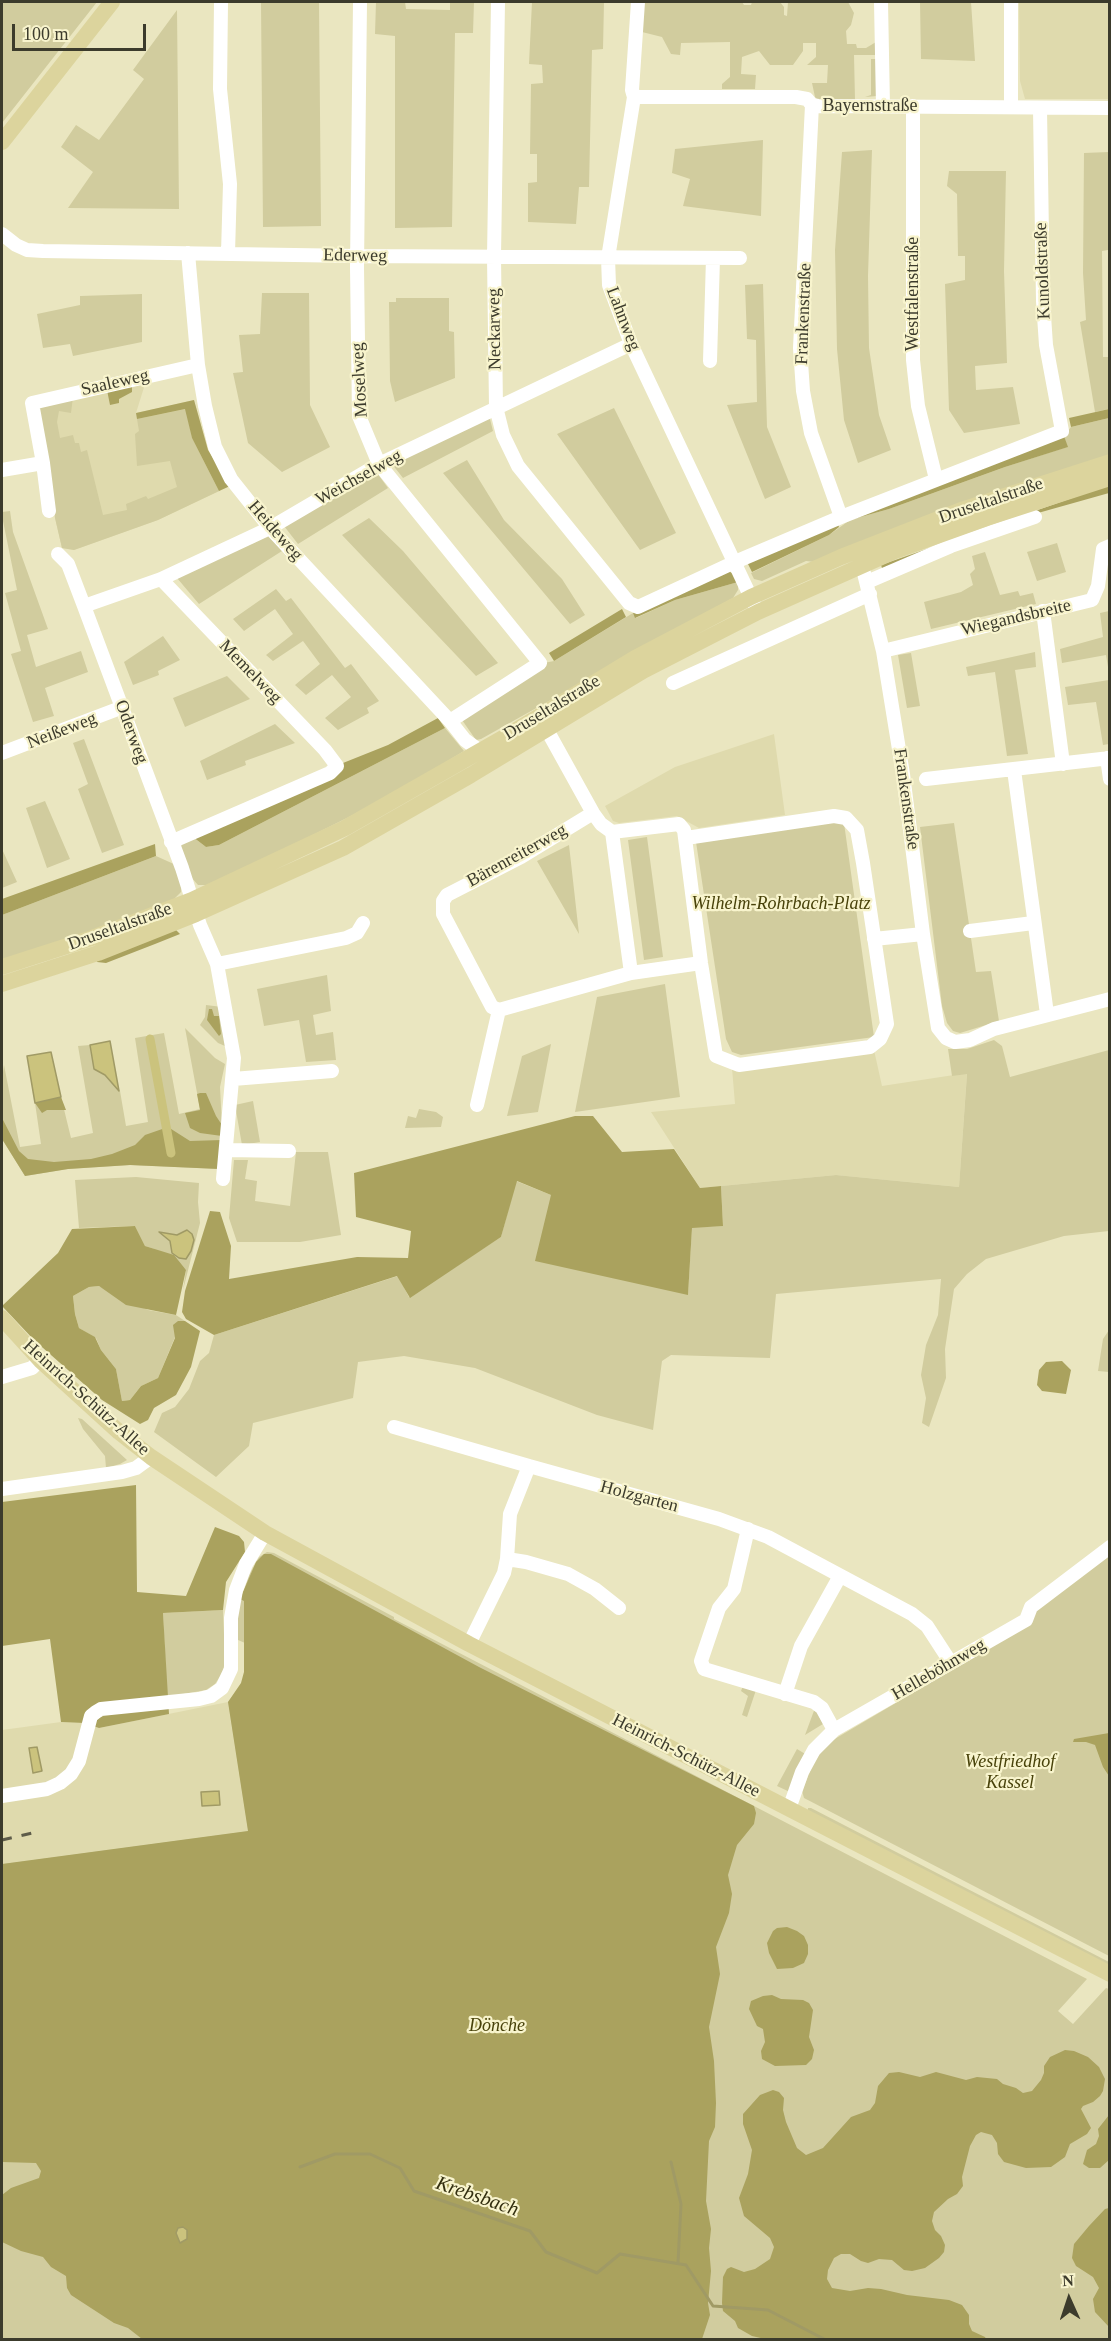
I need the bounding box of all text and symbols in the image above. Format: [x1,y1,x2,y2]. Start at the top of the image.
scale bar [15,12,148,50]
text: 100 m [23,24,69,44]
street label: Bayernstraße [823,95,917,117]
street label: Kunoldstraße [1031,222,1055,320]
street label: Westfalenstraße [902,237,924,351]
street label: Ederweg [323,245,387,267]
street label: Frankenstraße [791,263,817,365]
street label: Lahnweg [601,284,645,354]
street label: Neckarweg [483,288,507,370]
street label: Moselweg [347,342,373,418]
street label: Saaleweg [79,365,151,401]
street label: Weichselweg [312,445,406,511]
street label: Druseltalstraße [936,473,1046,529]
street label: Heideweg [243,496,307,566]
street label: Wiegandsbreite [959,595,1073,641]
street label: Memelweg [214,635,286,709]
street label: Druseltalstraße [500,671,604,745]
street label: Oderweg [110,697,152,767]
street label: Neißeweg [24,708,100,754]
street label: Frankenstraße [888,747,924,851]
street label: Bärenreiterweg [463,820,571,892]
park label: Wilhelm-Rohrbach-Platz [692,893,870,915]
street label: Druseltalstraße [65,898,175,956]
street label: Heinrich-Schütz-Allee [18,1335,154,1461]
street label: Holzgarten [598,1476,680,1518]
street label: Helleböhnweg [888,1634,990,1706]
street label: Heinrich-Schütz-Allee [609,1709,763,1803]
park label: Westfriedhof Kassel [965,1751,1055,1794]
park label: Dönche [469,2015,525,2037]
water label: Krebsbach [432,2172,522,2222]
north arrow [1039,2269,1099,2329]
text: N [1062,2272,1074,2289]

